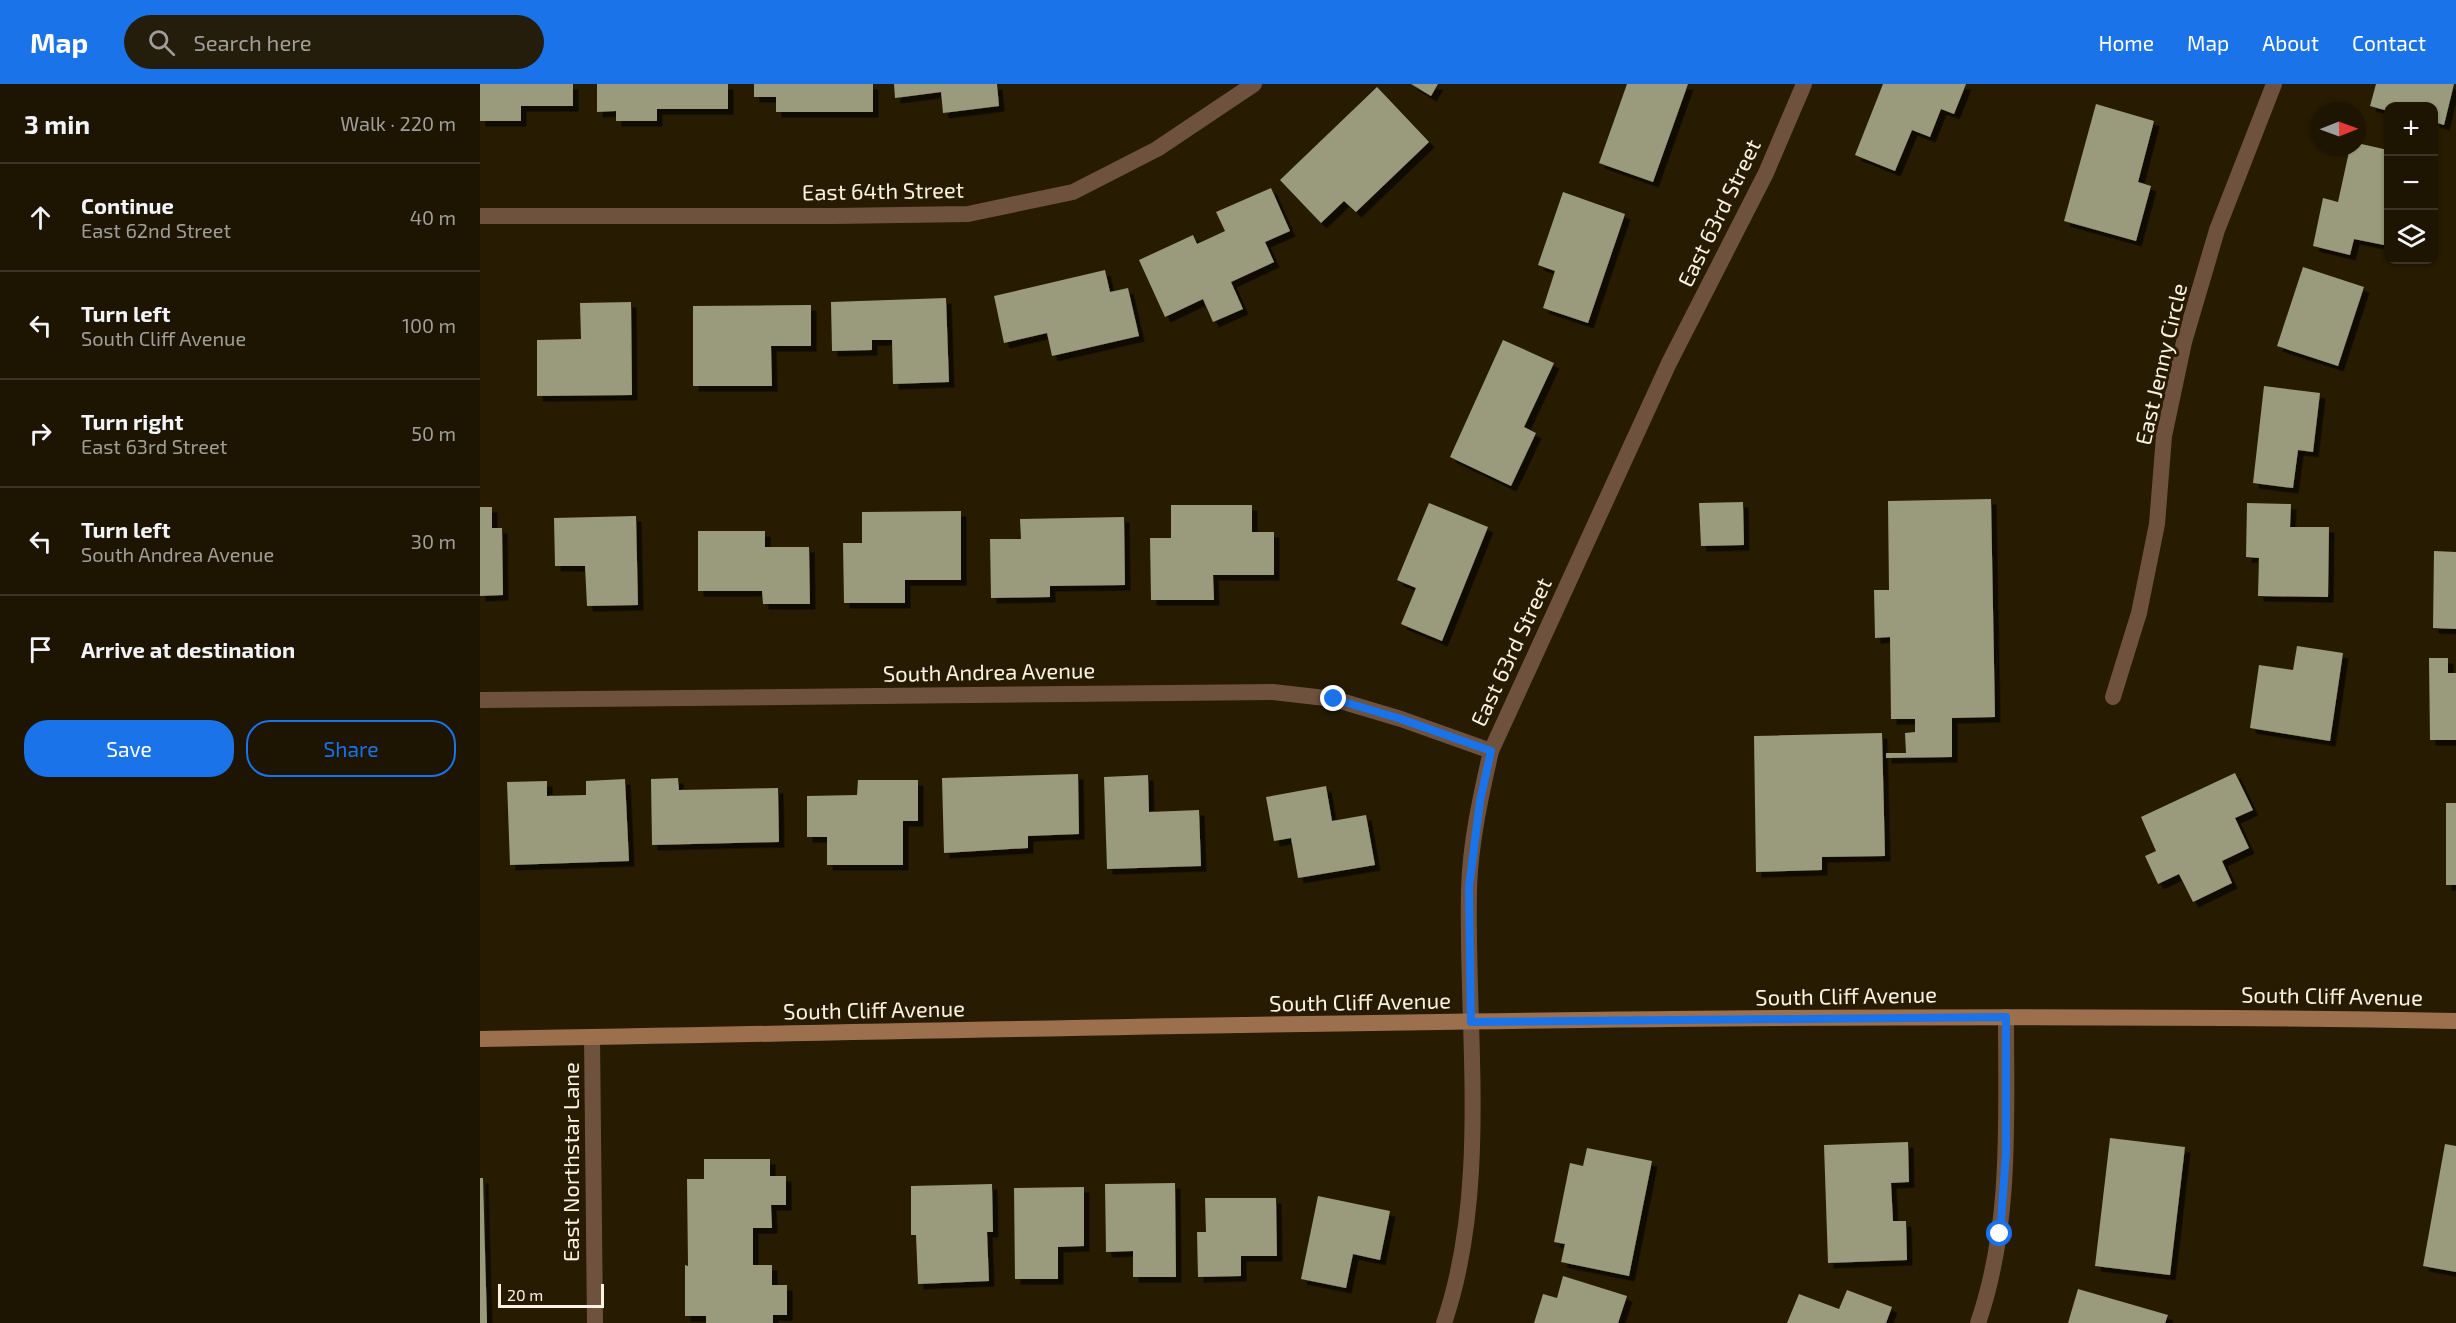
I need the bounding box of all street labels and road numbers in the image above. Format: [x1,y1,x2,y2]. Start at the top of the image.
street label: East 63rd Street [1671,135,1765,291]
street label: East 64th Street [802,176,964,204]
street label: East Jenny Circle [2129,280,2191,447]
street label: East 63rd Street [1464,573,1556,730]
street label: South Andrea Avenue [883,656,1095,686]
street label: South Cliff Avenue [1755,980,1937,1010]
street label: South Cliff Avenue [2241,980,2423,1010]
street label: South Cliff Avenue [1269,986,1451,1016]
street label: South Cliff Avenue [783,994,965,1024]
street label: East Northstar Lane [557,1062,583,1262]

